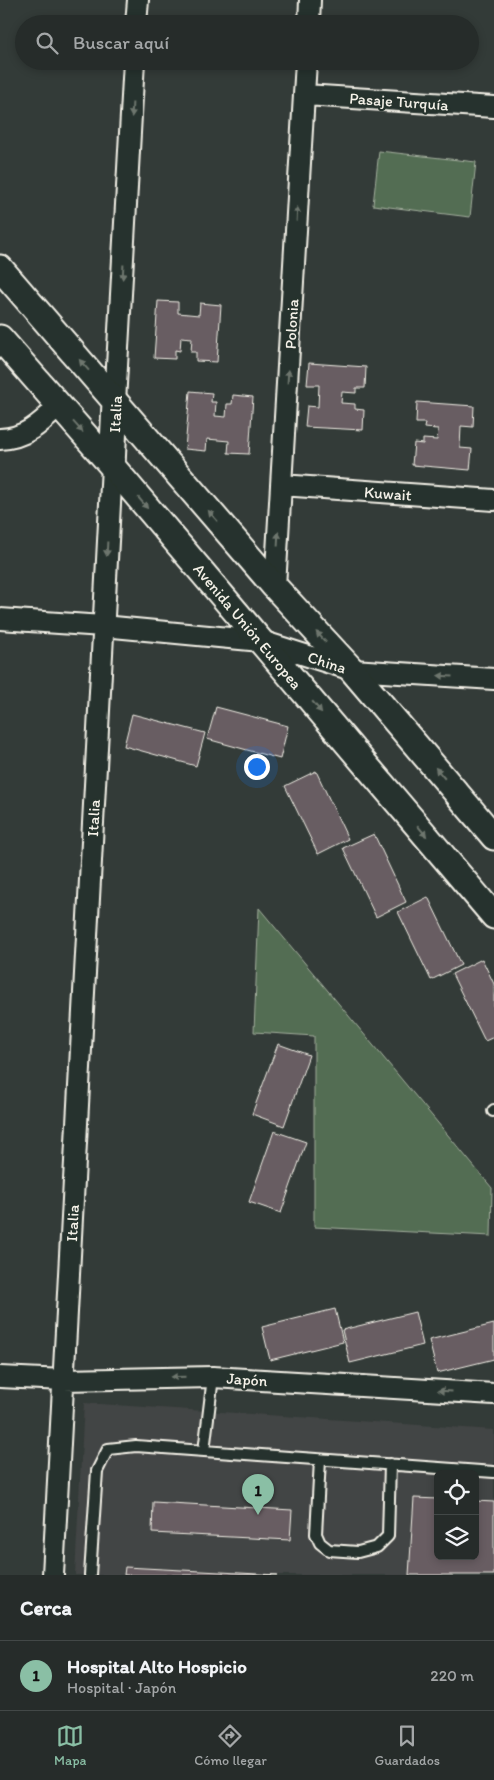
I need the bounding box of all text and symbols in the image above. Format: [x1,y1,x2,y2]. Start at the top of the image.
search box [15,15,479,70]
icon: search [33,29,61,57]
text: Buscar aquí [73,31,169,54]
street label: Pasaje Turquía [349,89,450,114]
one-way arrow [127,102,135,118]
one-way arrow [294,206,302,222]
one-way arrow [118,264,126,280]
street label: Polonia [281,298,302,350]
one-way arrow [78,359,89,372]
one-way arrow [284,368,292,384]
street label: Italia [105,394,126,433]
one-way arrow [72,421,84,433]
street label: Kuwait [364,482,412,505]
one-way arrow [138,496,149,509]
one-way arrow [208,510,219,523]
one-way arrow [274,530,282,546]
one-way arrow [103,542,111,558]
street label: Avenida Unión Europea [189,560,306,693]
one-way arrow [316,631,327,644]
street label: China [305,647,349,678]
one-way arrow [437,671,453,679]
one-way arrow [311,700,322,713]
your location [244,754,270,780]
one-way arrow [434,767,445,780]
street label: Italia [83,798,104,837]
one-way arrow [416,824,427,837]
street label: Italia [62,1203,83,1242]
street label: Japón [226,1369,269,1390]
one-way arrow [170,1374,186,1382]
one-way arrow [437,1387,453,1395]
map controls [434,1470,479,1560]
button: locate [434,1470,479,1515]
pin: 1 [242,1474,274,1515]
button: layers [434,1515,479,1560]
text: Cerca [20,1595,72,1620]
text: Hospital Alto Hospicio [67,1655,247,1678]
text: 1 [32,1666,40,1685]
text: 220 m [430,1666,474,1685]
text: Hospital · Japón [67,1678,176,1697]
tab: Mapa [54,1722,86,1769]
tab: Cómo llegar [194,1722,267,1769]
tab: Guardados [374,1722,440,1769]

